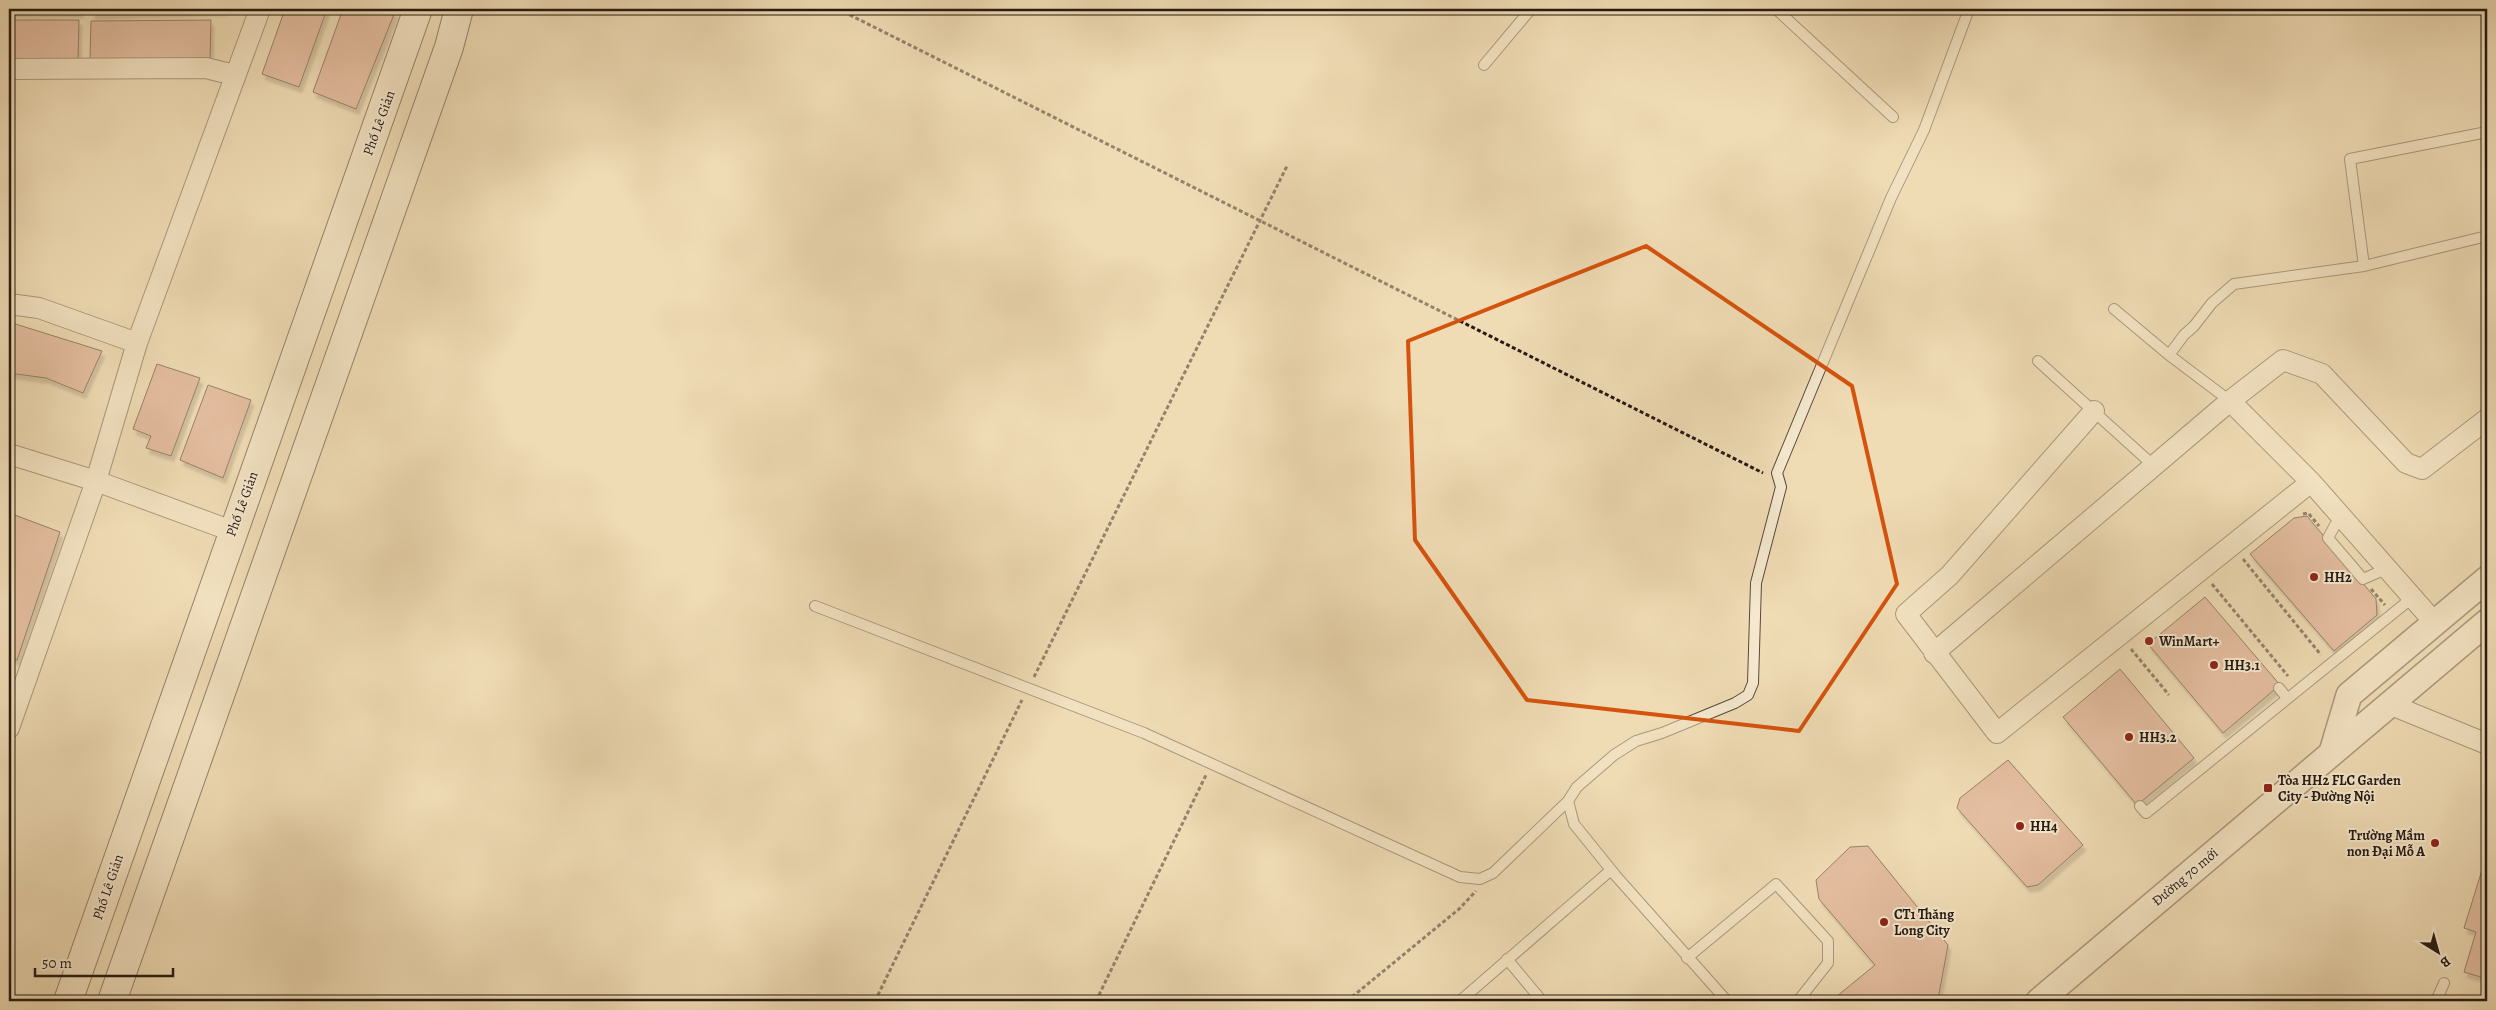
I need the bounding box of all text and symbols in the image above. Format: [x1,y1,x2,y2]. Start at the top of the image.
street label: Phố Lê Giản [358,87,400,158]
street label: Phố Lê Giản [221,468,263,539]
place label: HH2 [2324,568,2352,587]
marker: HH2 [2308,571,2320,583]
place label: WinMart+ [2158,632,2220,651]
marker: WinMart+ [2143,635,2155,647]
place label: HH3.1 [2224,656,2260,675]
marker: HH3.1 [2208,659,2220,671]
place label: HH3.2 [2139,728,2177,747]
marker: HH3.2 [2123,731,2135,743]
place label: Tòa HH2 FLC Garden City - Đường Nội [2278,771,2401,806]
marker: Tòa HH2 FLC Garden City - Đường Nội [2262,782,2274,794]
place label: HH4 [2030,817,2058,836]
marker: HH4 [2014,820,2026,832]
place label: Trường Mầm non Đại Mỗ A [2347,826,2425,861]
marker: Trường Mầm non Đại Mỗ A [2429,837,2441,849]
street label: Đường 70 mới [2148,844,2222,910]
street label: Phố Lê Giản [88,851,128,922]
place label: CT1 Thăng Long City [1894,905,1955,940]
marker: CT1 Thăng Long City [1878,916,1890,928]
north arrow [2414,928,2464,978]
scale bar [35,945,172,977]
text: B [2436,952,2455,972]
text: 50 m [42,953,72,973]

